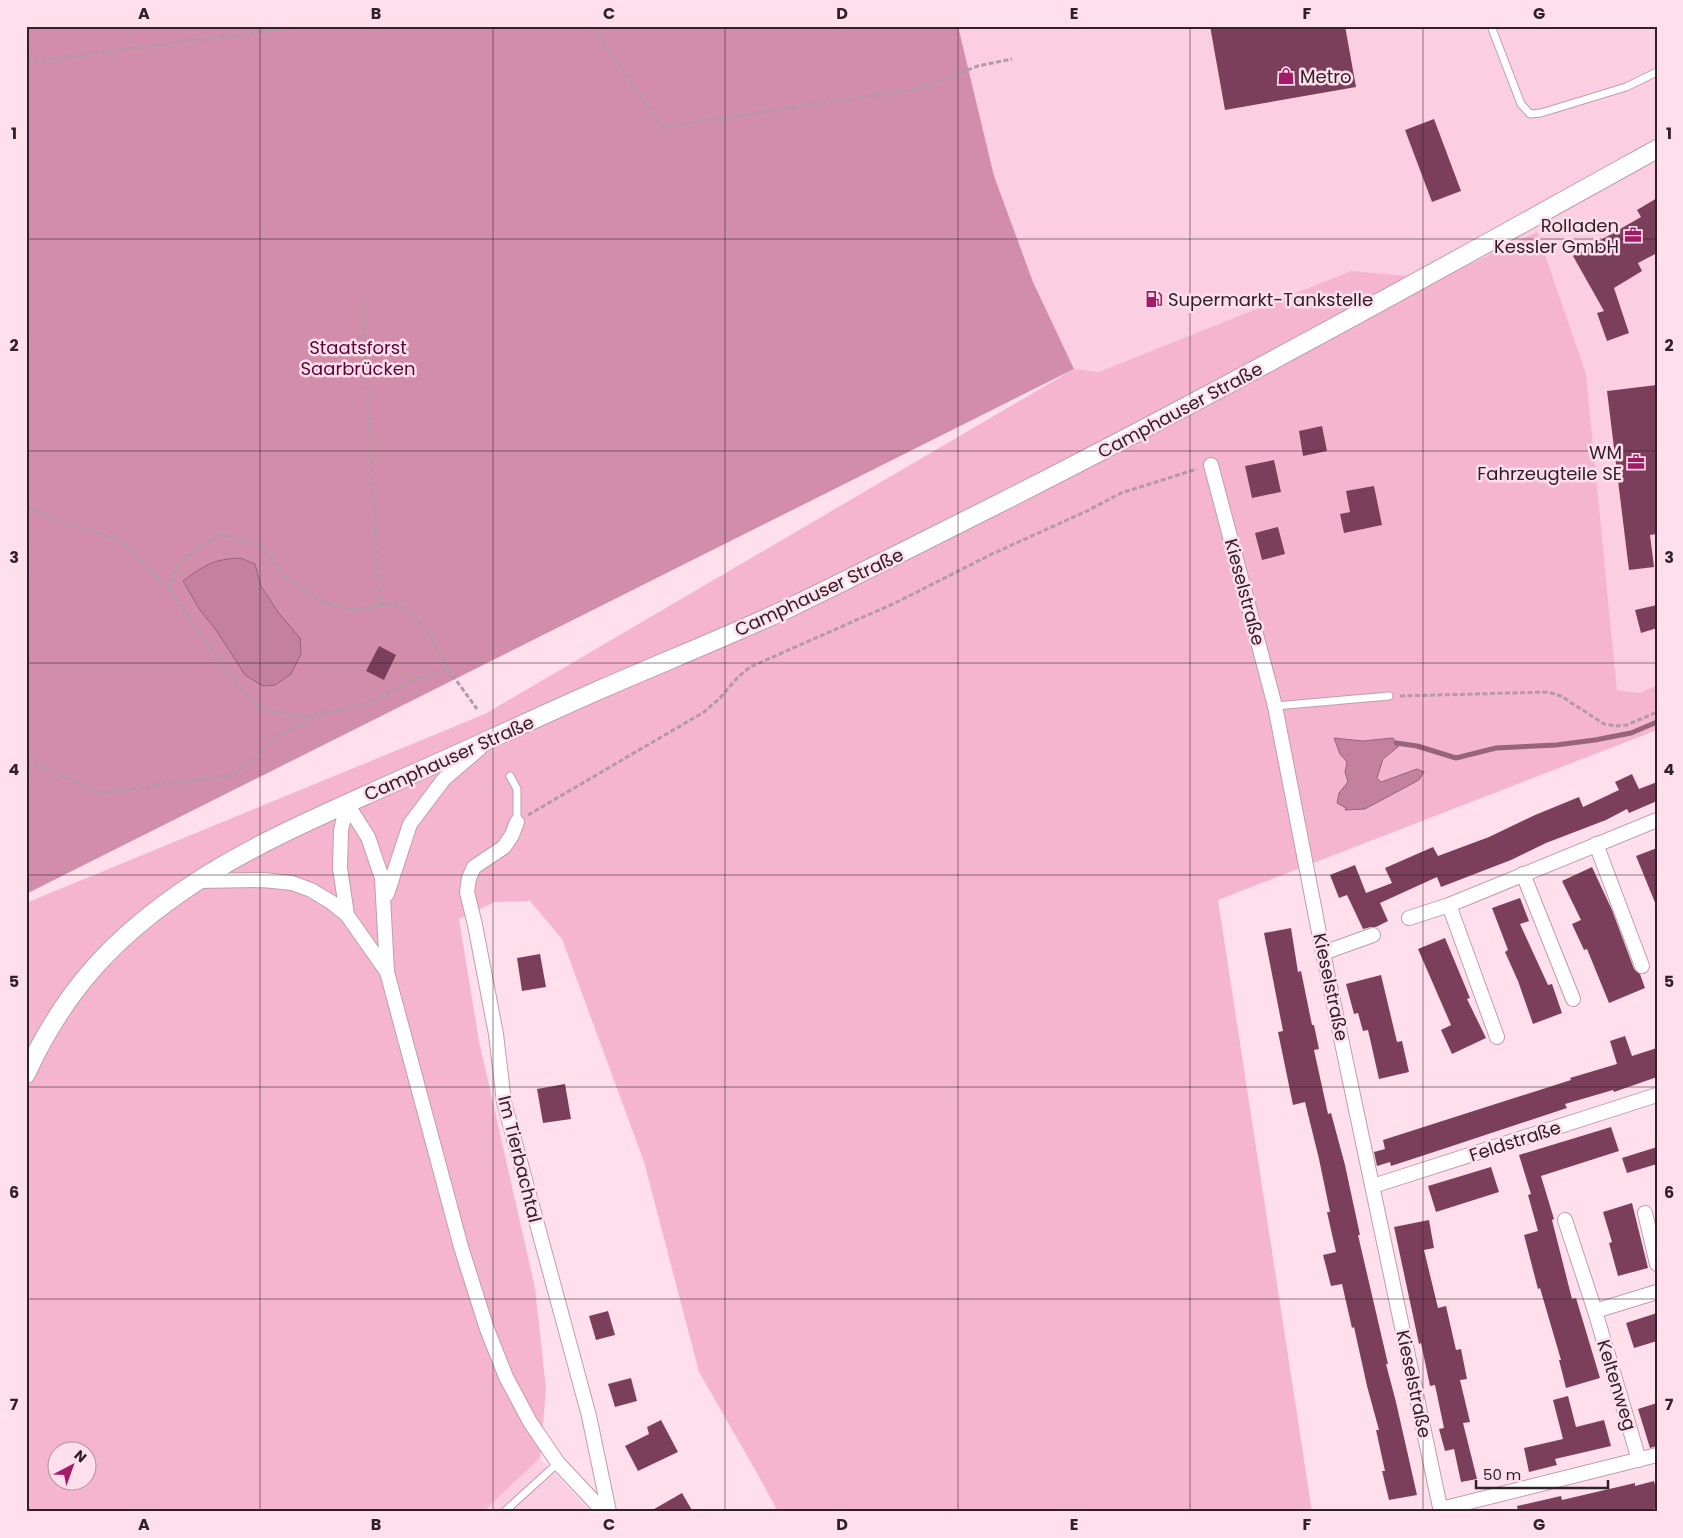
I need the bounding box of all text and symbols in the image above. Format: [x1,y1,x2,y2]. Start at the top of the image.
text: A [138,2,150,25]
text: B [371,2,381,25]
text: C [603,2,615,25]
text: D [836,2,848,25]
text: E [1070,2,1078,25]
text: F [1303,2,1312,25]
text: G [1533,2,1545,25]
place label: Metro [1300,64,1351,89]
shop icon: Metro [1276,66,1296,86]
text: 1 [11,122,17,145]
text: 1 [1666,122,1672,145]
place label: Rolladen Kessler GmbH [1494,213,1619,259]
office icon: Rolladen Kessler GmbH [1623,225,1643,245]
place label: Supermarkt-Tankstelle [1168,287,1373,312]
fuel station icon: Supermarkt-Tankstelle [1144,289,1164,309]
text: 2 [9,334,19,357]
text: 2 [1664,334,1674,357]
park label: Staatsforst Saarbrücken [301,335,415,381]
street label: Camphauser Straße [1093,356,1267,464]
place label: WM Fahrzeugteile SE [1477,440,1622,486]
office icon: WM Fahrzeugteile SE [1626,452,1646,472]
street label: Kieselstraße [1219,536,1271,648]
street label: Camphauser Straße [731,542,907,642]
text: 3 [9,546,19,569]
text: 3 [1664,546,1674,569]
street label: Camphauser Straße [360,709,538,807]
text: 4 [9,758,20,781]
text: 4 [1664,758,1675,781]
street label: Kieselstraße [1307,931,1355,1043]
text: 5 [9,970,19,993]
text: 5 [1664,970,1674,993]
street label: Im Tierbachtal [492,1093,548,1225]
street label: Feldstraße [1466,1114,1564,1168]
text: 6 [9,1181,19,1204]
text: 6 [1664,1181,1674,1204]
street label: Kieselstraße [1390,1328,1438,1440]
street label: Keltenweg [1591,1337,1643,1433]
text: 7 [10,1393,19,1416]
text: 7 [1665,1393,1674,1416]
north arrow [48,1440,98,1490]
text: N [70,1445,91,1467]
scale bar [1476,1458,1608,1490]
text: 50 m [1483,1464,1521,1485]
text: A [138,1513,150,1536]
text: B [371,1513,381,1536]
text: C [603,1513,615,1536]
text: D [836,1513,848,1536]
text: E [1070,1513,1078,1536]
text: F [1303,1513,1312,1536]
text: G [1533,1513,1545,1536]

